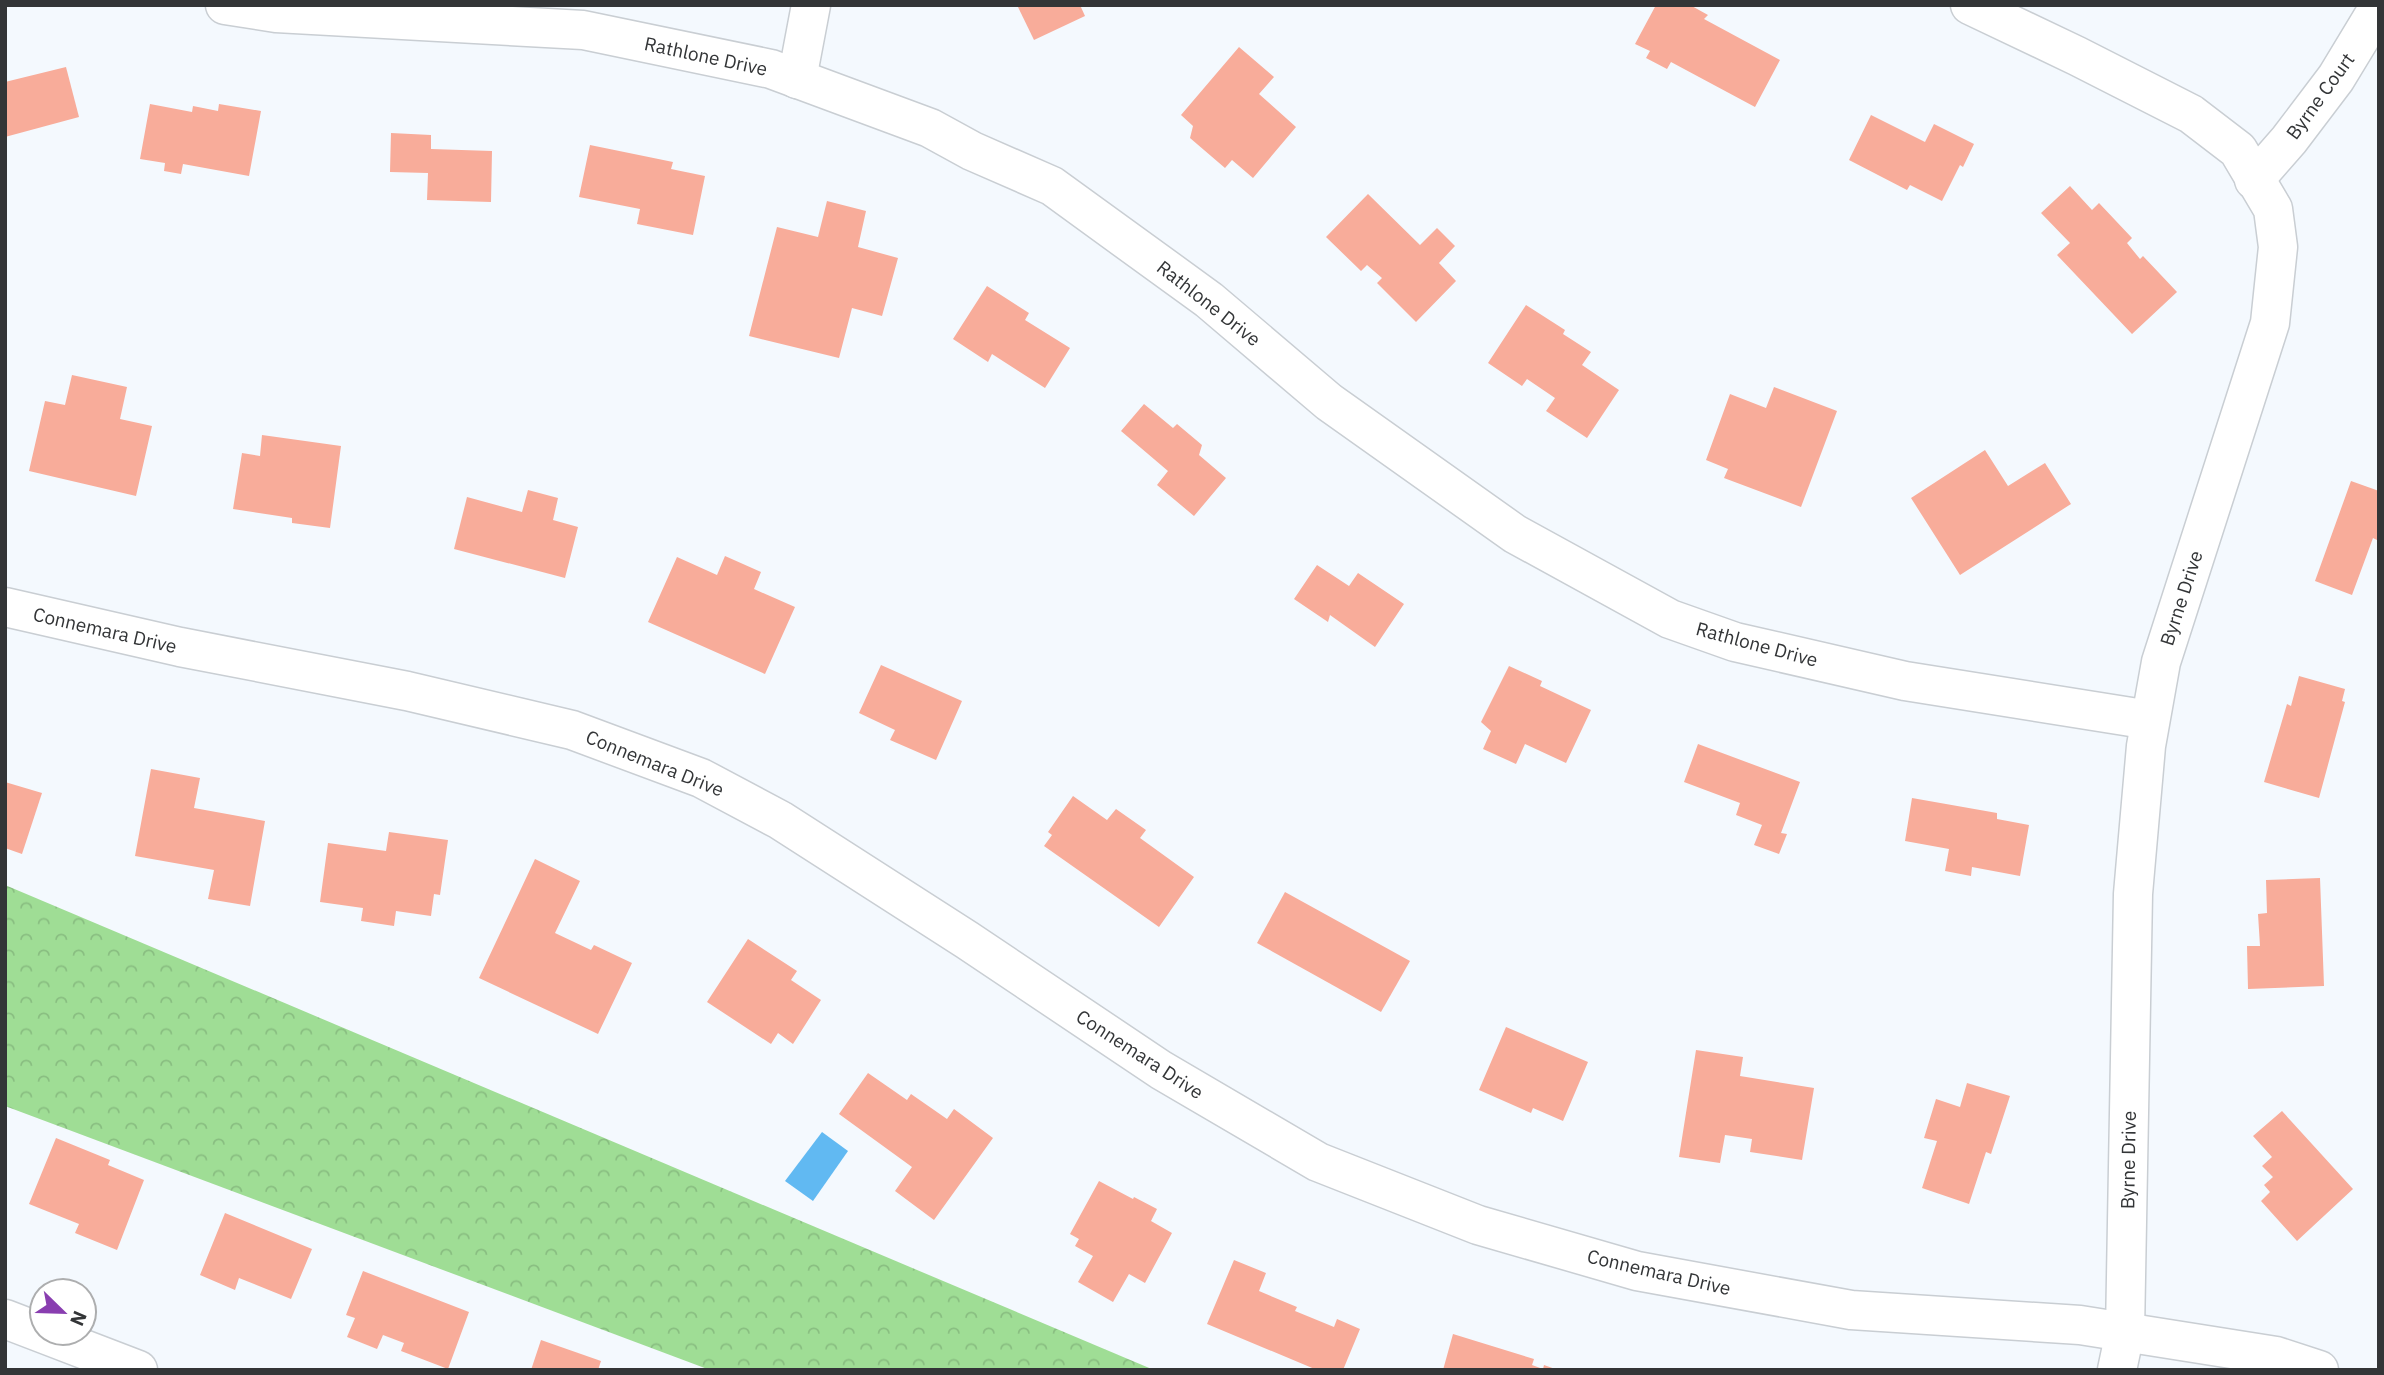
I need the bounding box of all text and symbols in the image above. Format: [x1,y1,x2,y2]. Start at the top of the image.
street label: Rathlone Drive [642,31,770,81]
street label: Byrne Court [2281,48,2359,144]
street label: Rathlone Drive [1152,255,1266,351]
street label: Byrne Drive [2154,547,2208,649]
street label: Connemara Drive [31,602,179,658]
street label: Rathlone Drive [1693,616,1821,672]
street label: Connemara Drive [582,724,728,802]
street label: Connemara Drive [1072,1004,1208,1104]
street label: Byrne Drive [2115,1111,2141,1209]
street label: Connemara Drive [1585,1244,1733,1300]
north arrow [28,1277,98,1347]
text: N [65,1308,92,1330]

